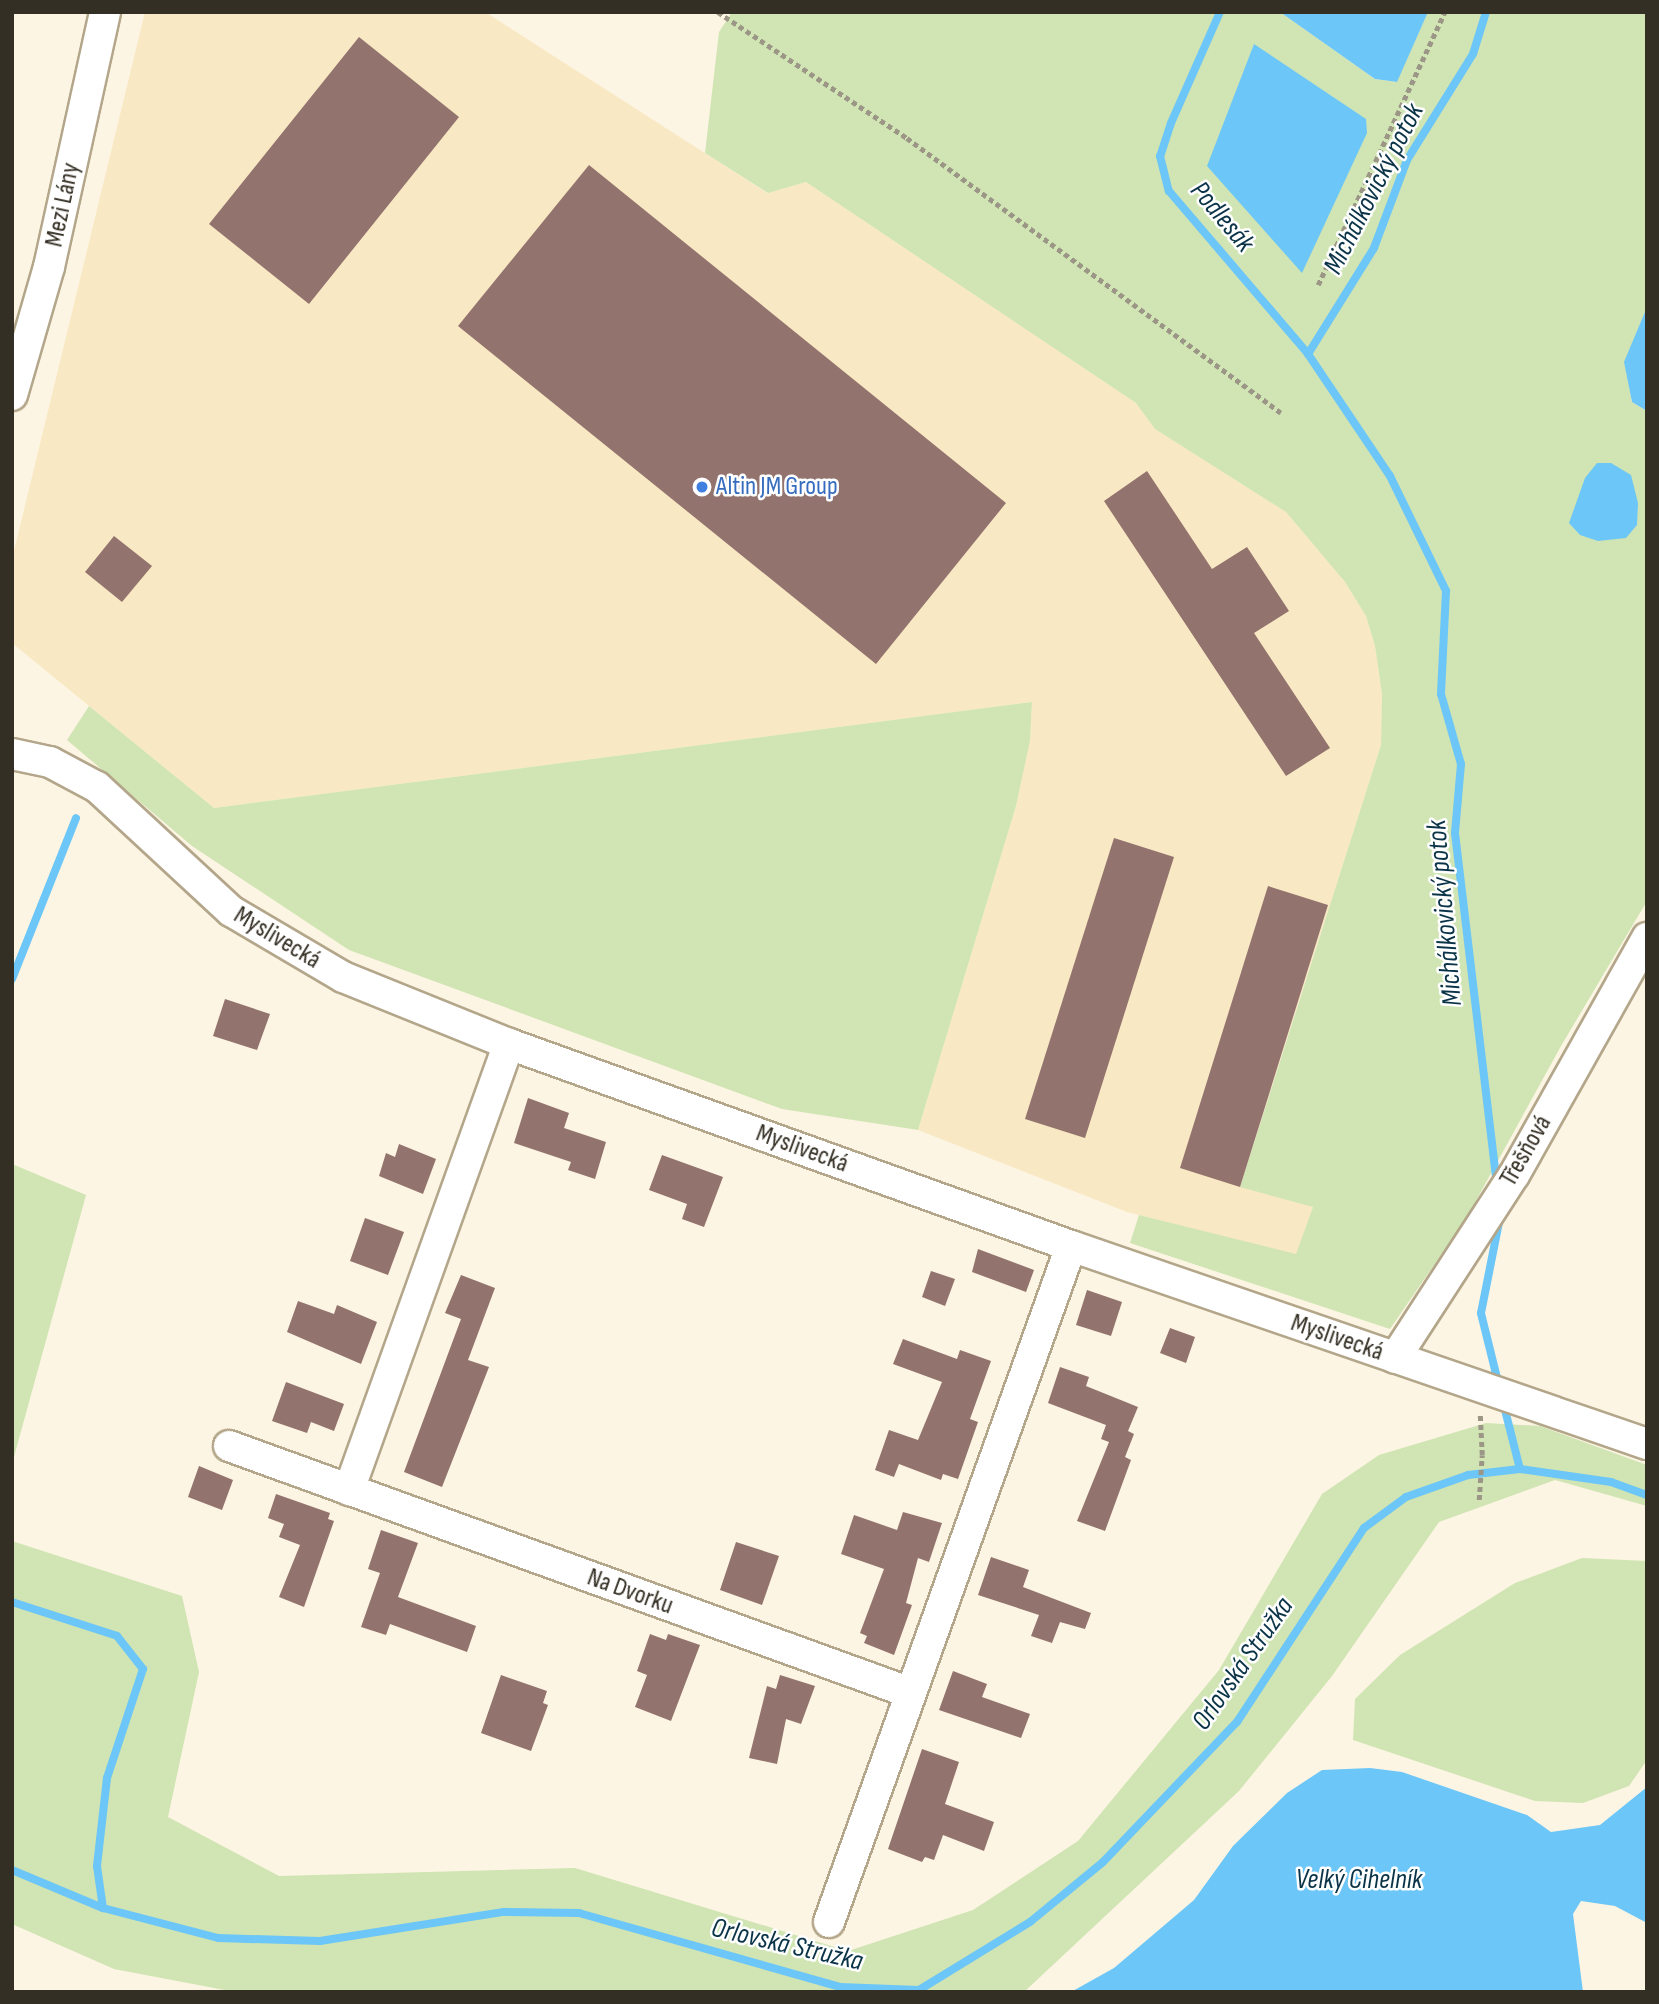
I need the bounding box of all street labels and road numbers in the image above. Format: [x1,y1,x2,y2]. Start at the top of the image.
street label: Mezi Lány [39,160,87,250]
street label: Myslivecká [228,900,326,976]
street label: Třešňová [1493,1110,1559,1192]
street label: Myslivecká [752,1118,852,1180]
street label: Myslivecká [1287,1308,1387,1368]
street label: Na Dvorku [583,1562,677,1622]

